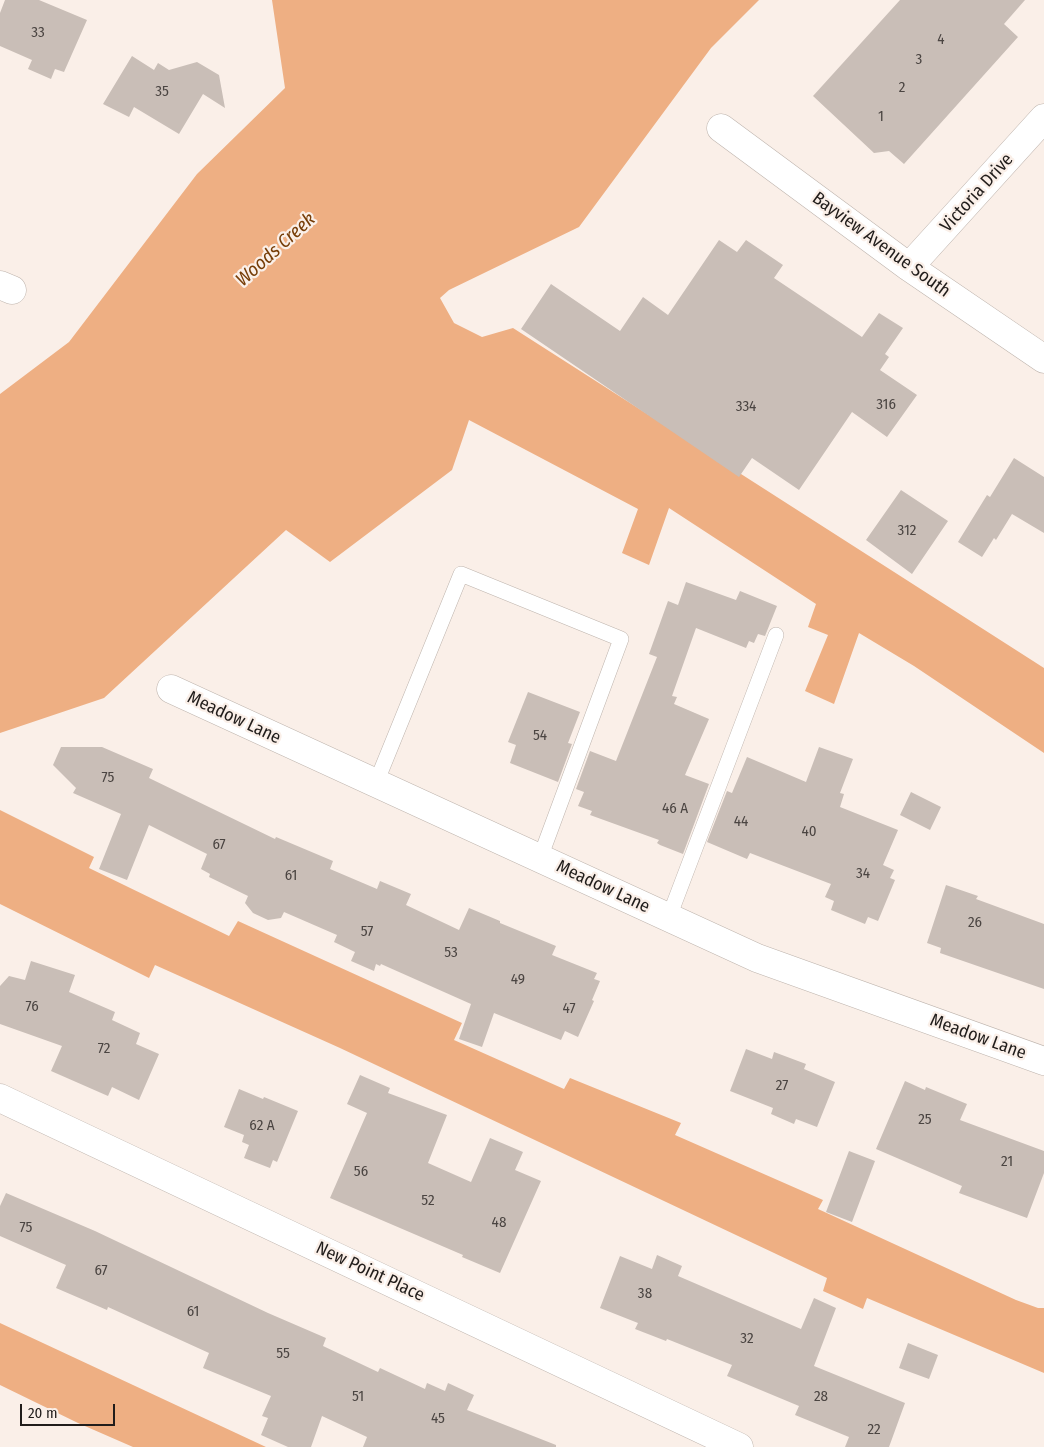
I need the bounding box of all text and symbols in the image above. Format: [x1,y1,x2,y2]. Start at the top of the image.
house number: 33 [31,24,45,42]
house number: 4 [937,31,945,49]
house number: 3 [916,51,922,69]
house number: 2 [899,79,905,97]
house number: 35 [155,83,169,101]
house number: 1 [878,108,884,126]
street label: Victoria Drive [936,149,1018,237]
street label: Bayview Avenue South [808,188,954,302]
water label: Woods Creek [232,208,320,292]
house number: 316 [876,396,896,414]
house number: 334 [736,398,756,416]
house number: 312 [898,522,916,540]
street label: Meadow Lane [184,687,284,749]
house number: 54 [533,727,547,745]
house number: 75 [102,769,114,787]
house number: 46 A [662,800,688,818]
house number: 44 [734,813,748,831]
house number: 40 [801,823,817,841]
house number: 67 [212,836,226,854]
street label: Meadow Lane [553,856,653,918]
house number: 34 [856,865,870,883]
house number: 61 [285,867,297,885]
house number: 26 [968,914,982,932]
house number: 57 [361,923,373,941]
house number: 53 [444,944,458,962]
house number: 49 [511,971,525,989]
house number: 76 [25,998,39,1016]
house number: 47 [562,1000,576,1018]
street label: Meadow Lane [927,1010,1029,1064]
house number: 72 [98,1040,110,1058]
house number: 27 [776,1077,788,1095]
house number: 25 [918,1111,932,1129]
house number: 62 A [249,1117,275,1135]
house number: 21 [1001,1153,1013,1171]
house number: 56 [354,1163,368,1181]
house number: 52 [421,1192,435,1210]
house number: 48 [492,1214,506,1232]
house number: 75 [20,1219,32,1237]
street label: New Point Place [312,1237,428,1307]
house number: 67 [94,1262,108,1280]
house number: 38 [638,1285,652,1303]
house number: 61 [187,1303,199,1321]
house number: 32 [740,1330,754,1348]
house number: 55 [276,1345,290,1363]
house number: 51 [352,1388,364,1406]
house number: 28 [814,1388,828,1406]
scale bar [22,1394,118,1426]
text: 20 m [28,1404,58,1422]
house number: 45 [431,1410,445,1428]
house number: 22 [867,1421,881,1439]

